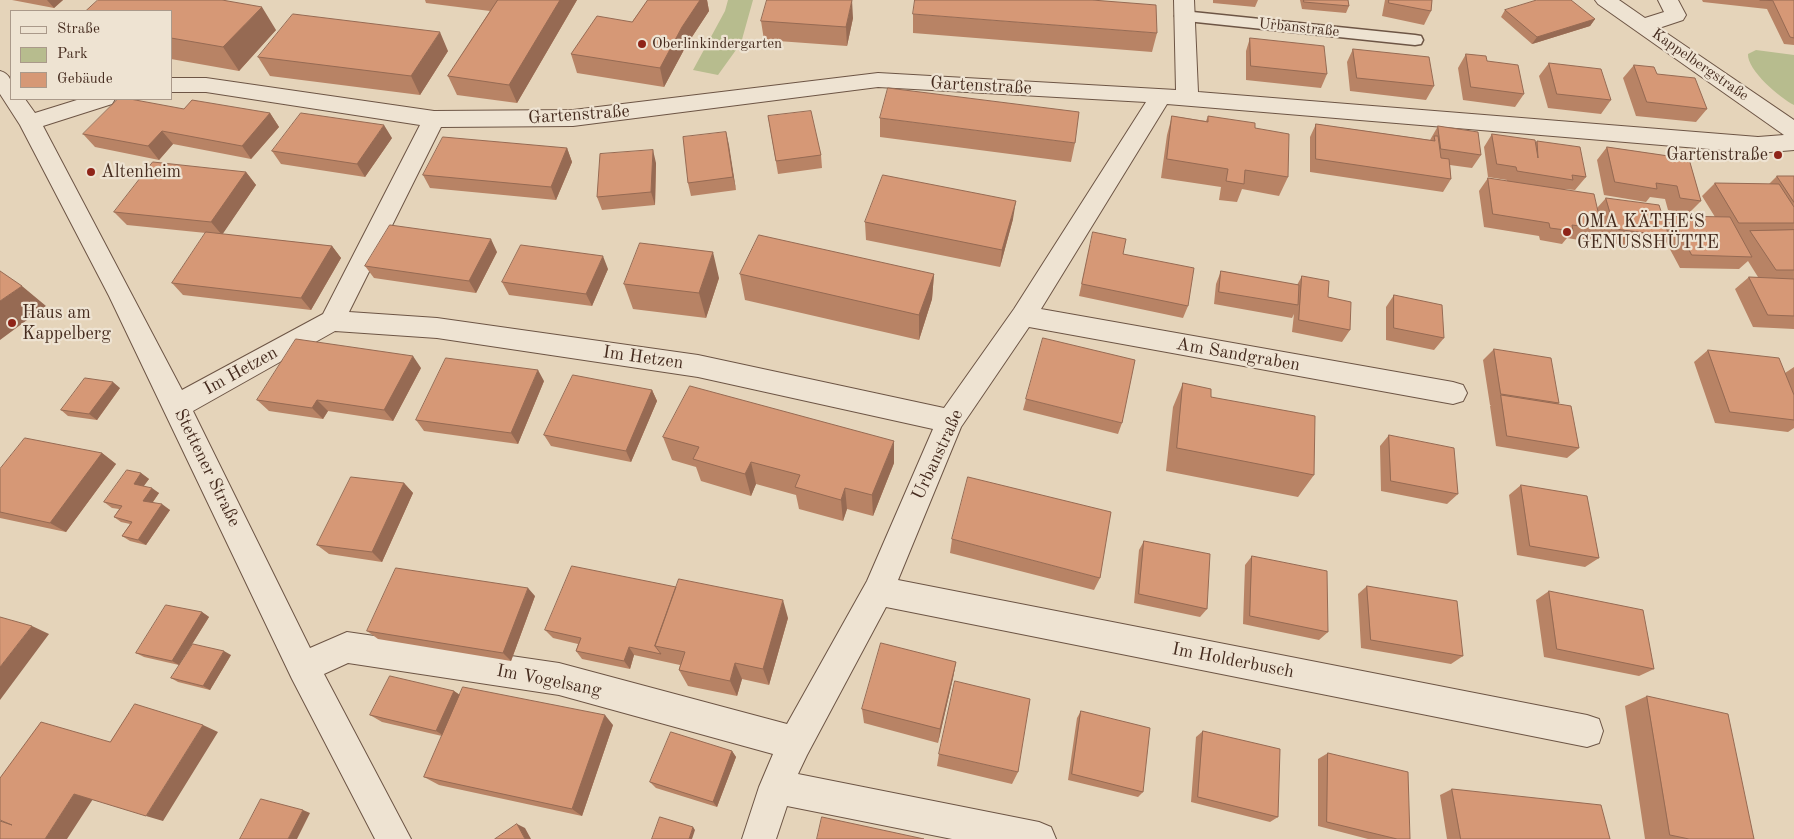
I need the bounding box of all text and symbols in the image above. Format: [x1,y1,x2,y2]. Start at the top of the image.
legend [10,10,172,100]
street label: Urbanstraße [1258,15,1340,41]
text: Straße [57,22,100,37]
street label: Kappelbergstraße [1648,25,1752,105]
place label: Oberlinkindergarten [652,35,782,53]
marker: Oberlinkindergarten [636,38,648,50]
text: Park [57,47,88,62]
text: Gebäude [57,72,113,87]
street label: Gartenstraße [930,73,1032,99]
street label: Gartenstraße [528,101,630,129]
place label: Gartenstraße [1666,144,1768,166]
marker: Gartenstraße [1772,149,1784,161]
place label: Altenheim [101,161,181,183]
marker: Altenheim [85,166,97,178]
place label: OMA KÄTHE‘S GENUSSHÜTTE [1577,211,1719,253]
marker: OMA KÄTHE‘S GENUSSHÜTTE [1561,226,1573,238]
place label: Haus am Kappelberg [22,302,111,344]
marker: Haus am Kappelberg [6,317,18,329]
street label: Am Sandgraben [1174,333,1302,377]
street label: Im Hetzen [200,342,282,400]
street label: Im Hetzen [601,342,685,374]
street label: Stettener Straße [169,406,245,530]
street label: Urbanstraße [908,406,968,504]
street label: Im Holderbusch [1170,639,1296,683]
street label: Im Vogelsang [495,660,603,702]

